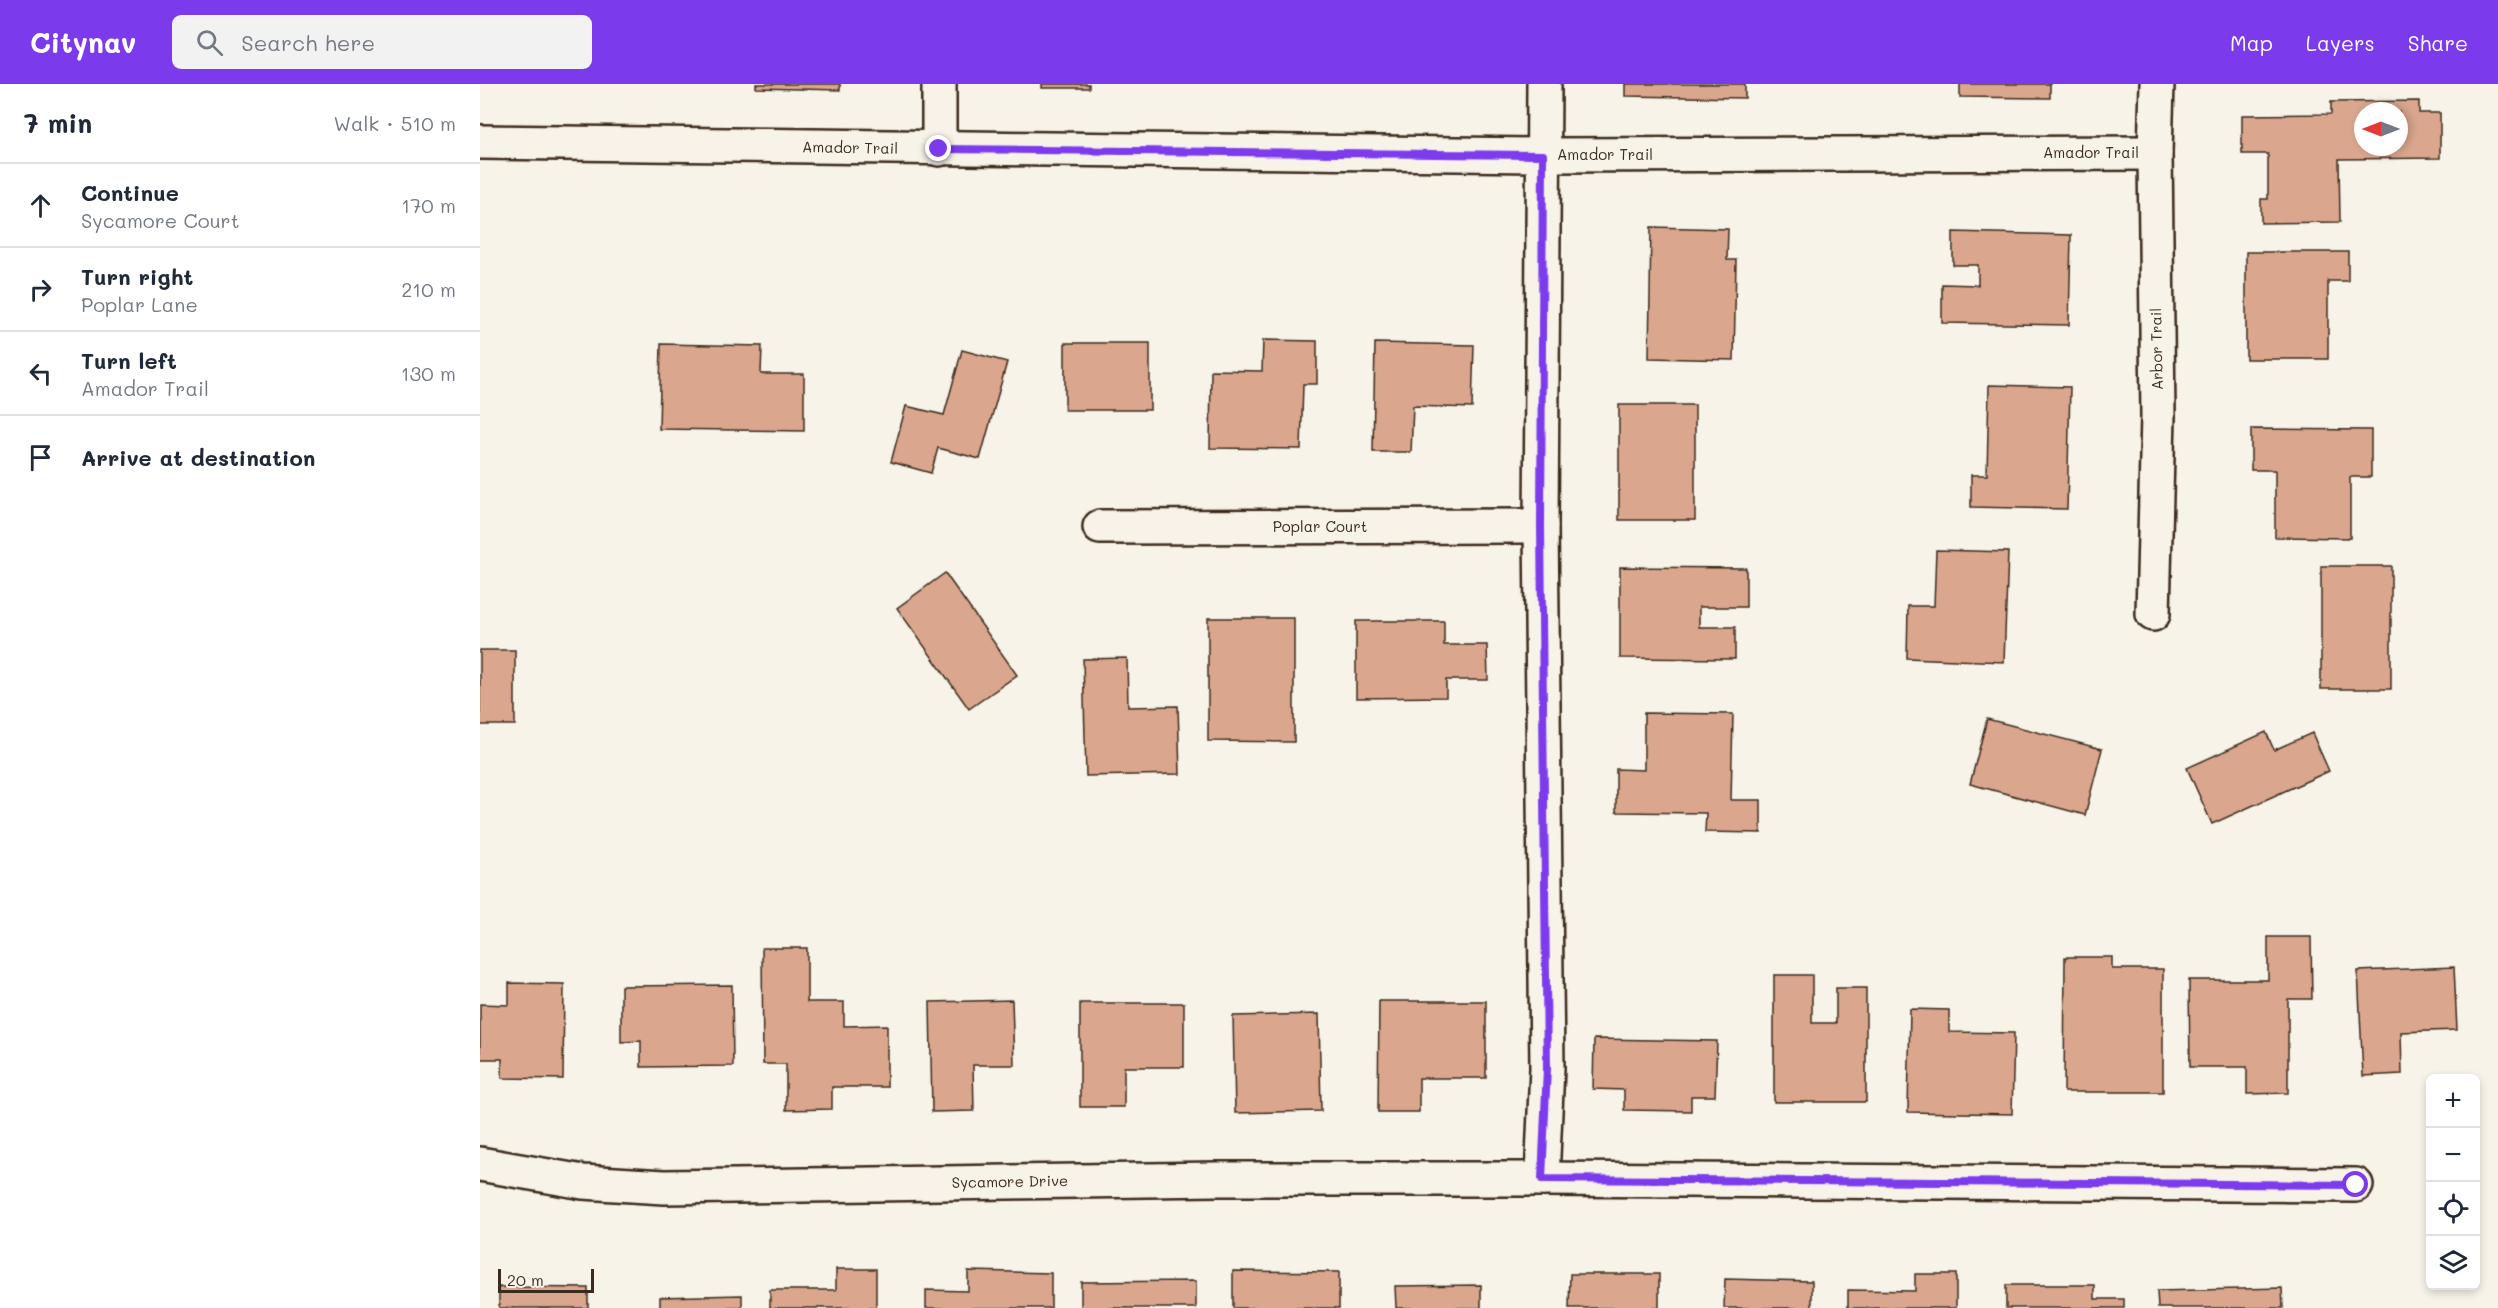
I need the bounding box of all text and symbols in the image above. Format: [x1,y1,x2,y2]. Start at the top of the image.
search box [172,15,592,69]
text: Citynav [30,24,136,60]
icon: search [193,26,226,59]
text: Search here [241,28,375,57]
text: Map [2230,29,2273,56]
text: Layers [2306,29,2375,56]
text: Share [2408,29,2468,56]
north arrow [2354,102,2408,156]
text: 7 min [24,106,92,140]
text: Walk · 510 m [334,110,456,136]
route end [925,135,951,161]
street label: Amador Trail [802,136,898,158]
street label: Amador Trail [2043,142,2139,162]
street label: Amador Trail [1557,144,1653,164]
text: Continue [81,178,179,207]
icon: ahead [24,189,57,222]
text: 170 m [401,192,456,218]
text: Sycamore Court [81,207,239,233]
text: Turn right [81,262,193,291]
icon: right [24,273,57,306]
text: 210 m [401,276,456,302]
text: Poplar Lane [81,291,198,317]
street label: Arbor Trail [2145,308,2167,390]
text: Turn left [81,346,177,375]
icon: left [24,357,57,390]
text: 130 m [401,360,456,386]
text: Amador Trail [81,375,209,401]
icon: arrive [24,441,57,474]
text: Arrive at destination [81,443,316,472]
street label: Poplar Court [1273,516,1367,536]
map controls [2426,1074,2480,1290]
button: + [2426,1074,2480,1128]
button: − [2426,1128,2480,1182]
street label: Sycamore Drive [952,1170,1068,1192]
route start [2342,1171,2368,1197]
button: locate [2426,1182,2480,1236]
button: layers [2426,1236,2480,1290]
scale bar [498,1266,594,1294]
text: 20 m [507,1269,544,1290]

